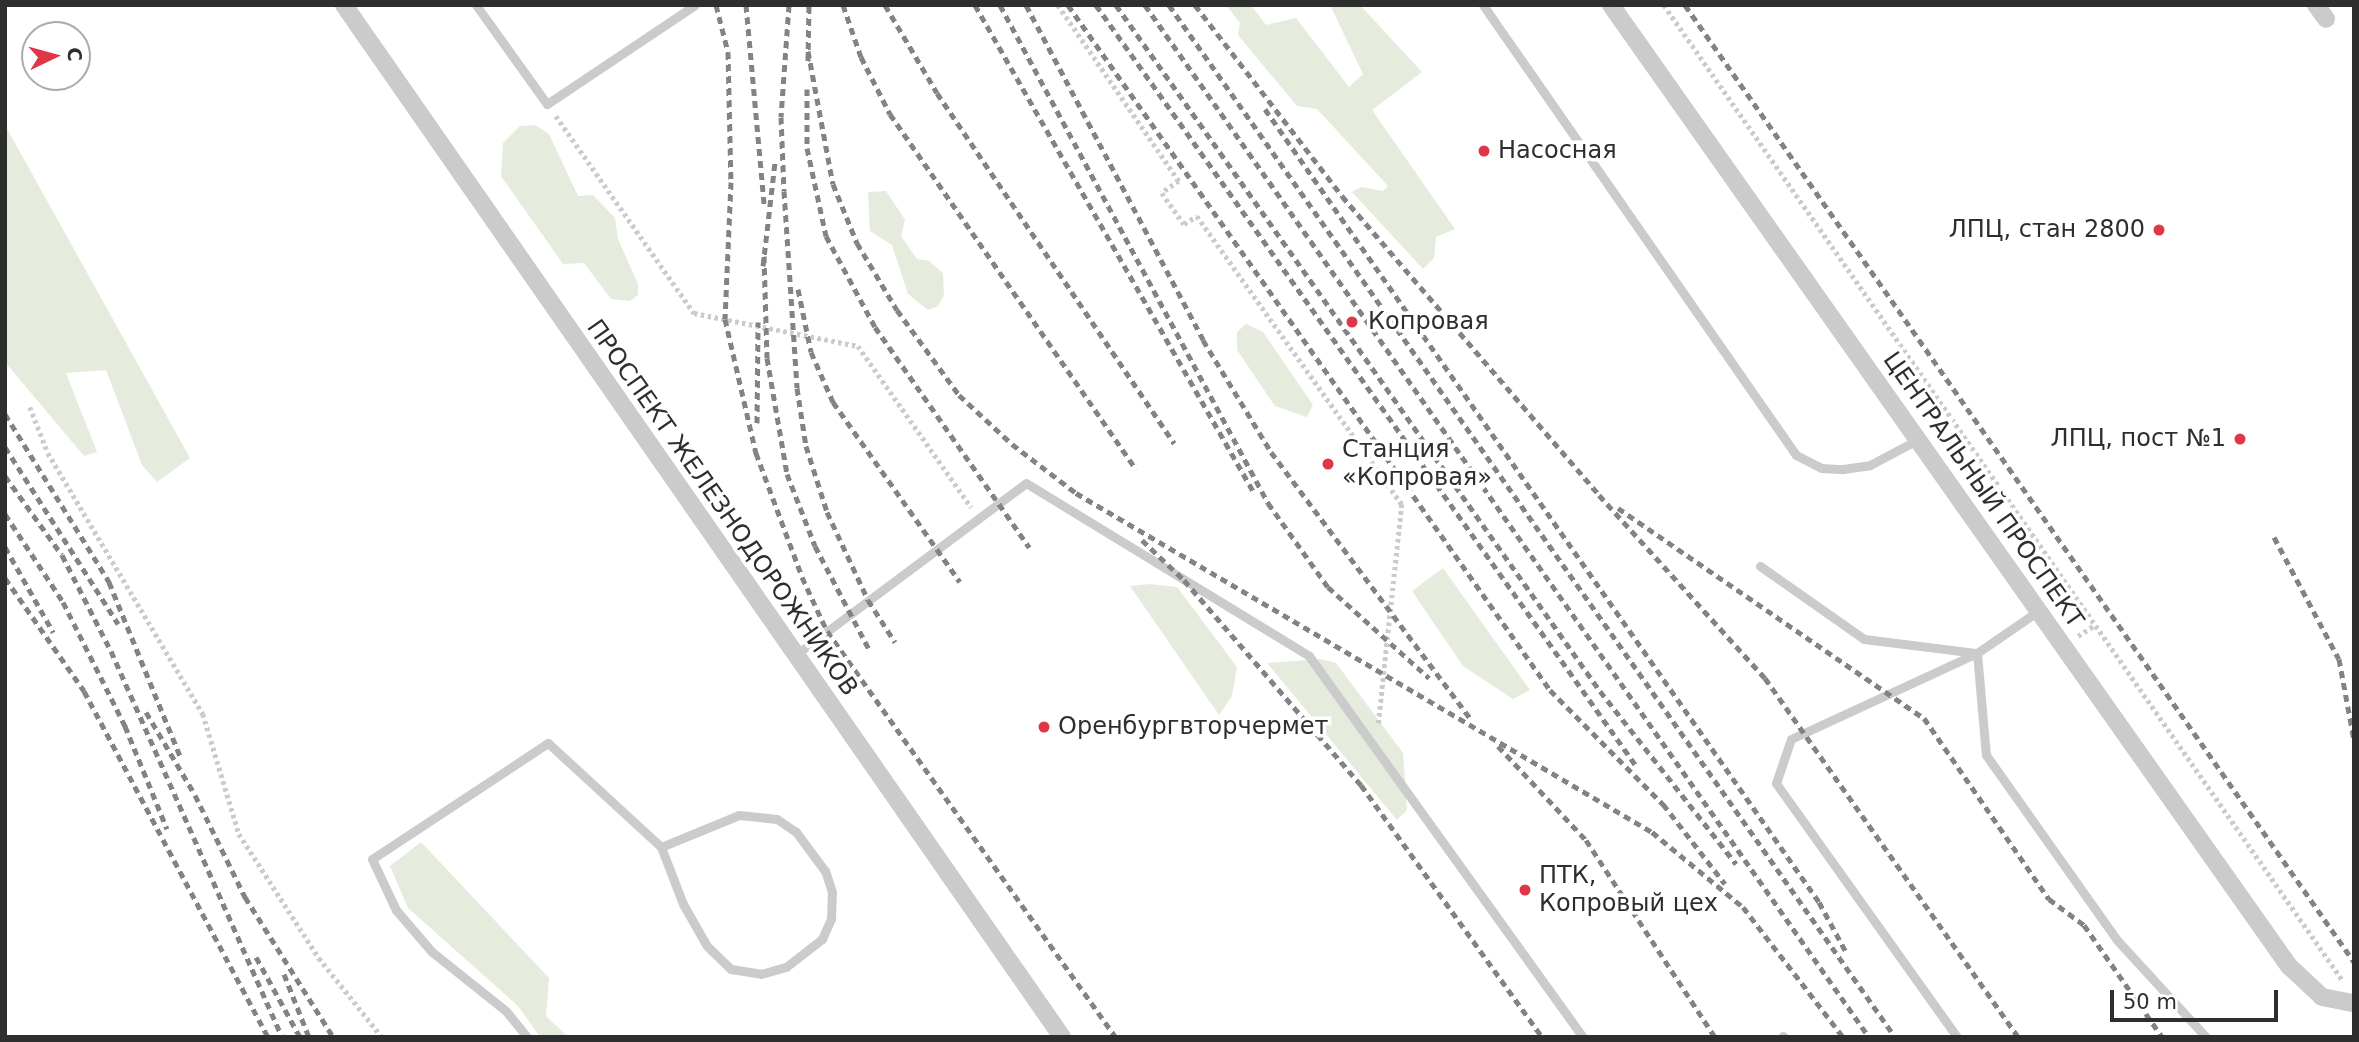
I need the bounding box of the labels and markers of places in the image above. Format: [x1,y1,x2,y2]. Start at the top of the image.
place label: Насосная [1498,137,1617,165]
marker: Насосная [1476,143,1492,159]
place label: ЛПЦ, стан 2800 [1949,216,2145,244]
marker: ЛПЦ, стан 2800 [2151,222,2167,238]
place label: Копровая [1368,308,1489,336]
marker: Копровая [1342,312,1362,332]
place label: ЛПЦ, пост №1 [2051,425,2226,453]
marker: ЛПЦ, пост №1 [2232,431,2248,447]
place label: Станция «Копровая» [1342,436,1492,492]
marker: Станция «Копровая» [1320,456,1336,472]
place label: Оренбургвторчермет [1058,713,1329,741]
marker: Оренбургвторчермет [1036,719,1052,735]
place label: ПТК, Копровый цех [1539,862,1718,918]
marker: ПТК, Копровый цех [1517,882,1533,898]

